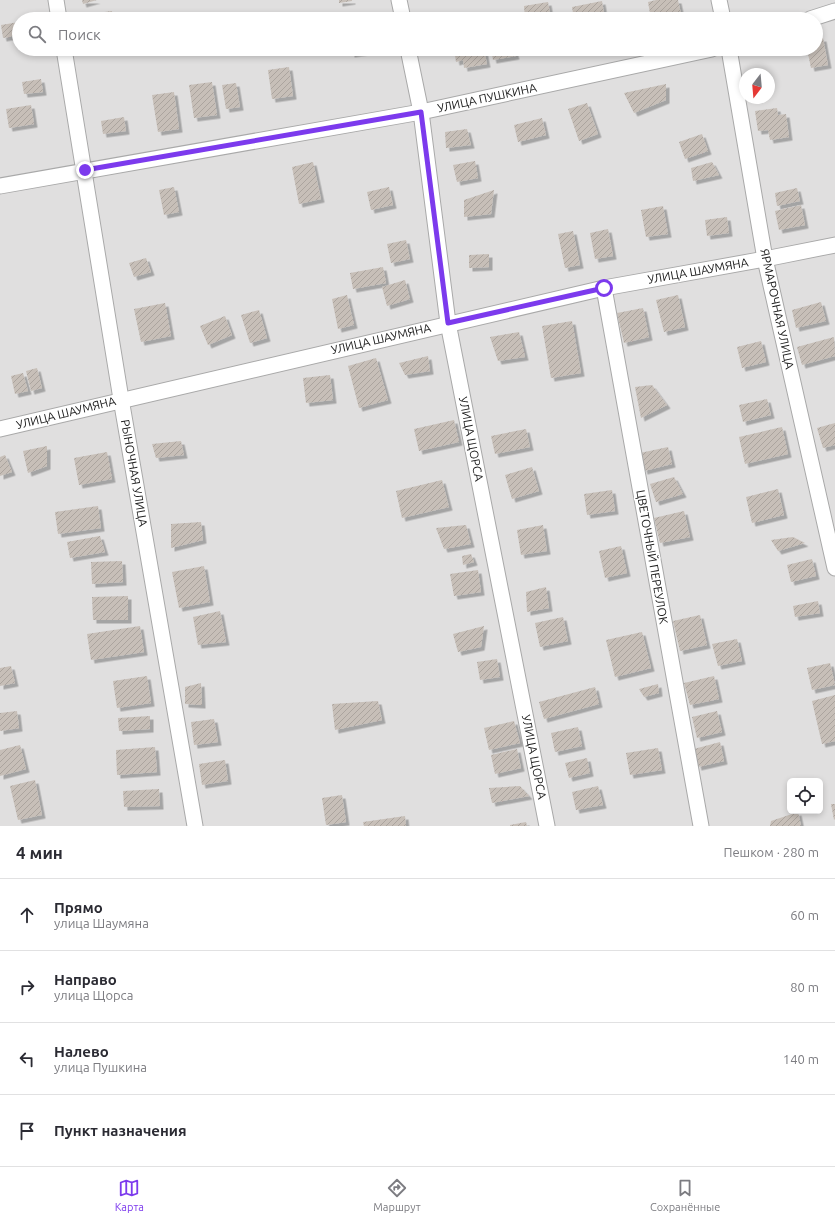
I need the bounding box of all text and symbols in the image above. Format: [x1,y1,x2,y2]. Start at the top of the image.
search box [12,12,823,56]
icon: search [26,23,48,45]
text: Поиск [58,26,101,43]
north arrow [739,68,775,104]
street label: УЛИЦА ПУШКИНА [436,81,538,114]
route end [76,161,94,179]
street label: ЯРМАРОЧНАЯ УЛИЦА [758,247,797,371]
street label: УЛИЦА ШАУМЯНА [647,255,749,286]
route start [595,279,613,297]
street label: УЛИЦА ШАУМЯНА [330,321,432,356]
street label: УЛИЦА ШАУМЯНА [15,394,117,431]
street label: УЛИЦА ЩОРСА [457,395,486,483]
street label: РЫНОЧНАЯ УЛИЦА [119,418,150,528]
street label: ЦВЕТОЧНЫЙ ПЕРЕУЛОК [634,489,671,626]
street label: УЛИЦА ЩОРСА [520,713,549,801]
map controls [787,778,823,814]
button: locate [787,778,823,814]
text: 4 мин [16,843,63,862]
text: Пешком · 280 m [723,845,819,859]
text: Прямо [54,899,103,916]
icon: ahead [16,904,38,926]
text: 60 m [790,908,819,922]
text: улица Шаумяна [54,916,149,930]
text: Направо [54,971,117,988]
icon: right [16,976,38,998]
text: 80 m [790,980,819,994]
text: улица Щорса [54,988,133,1002]
text: Налево [54,1043,109,1060]
icon: left [16,1048,38,1070]
text: 140 m [783,1052,819,1066]
text: улица Пушкина [54,1060,147,1074]
icon: arrive [16,1120,38,1142]
text: Пункт назначения [54,1122,187,1139]
tab: Карта [115,1177,144,1213]
tab: Маршрут [373,1177,421,1213]
tab: Сохранённые [650,1177,720,1213]

